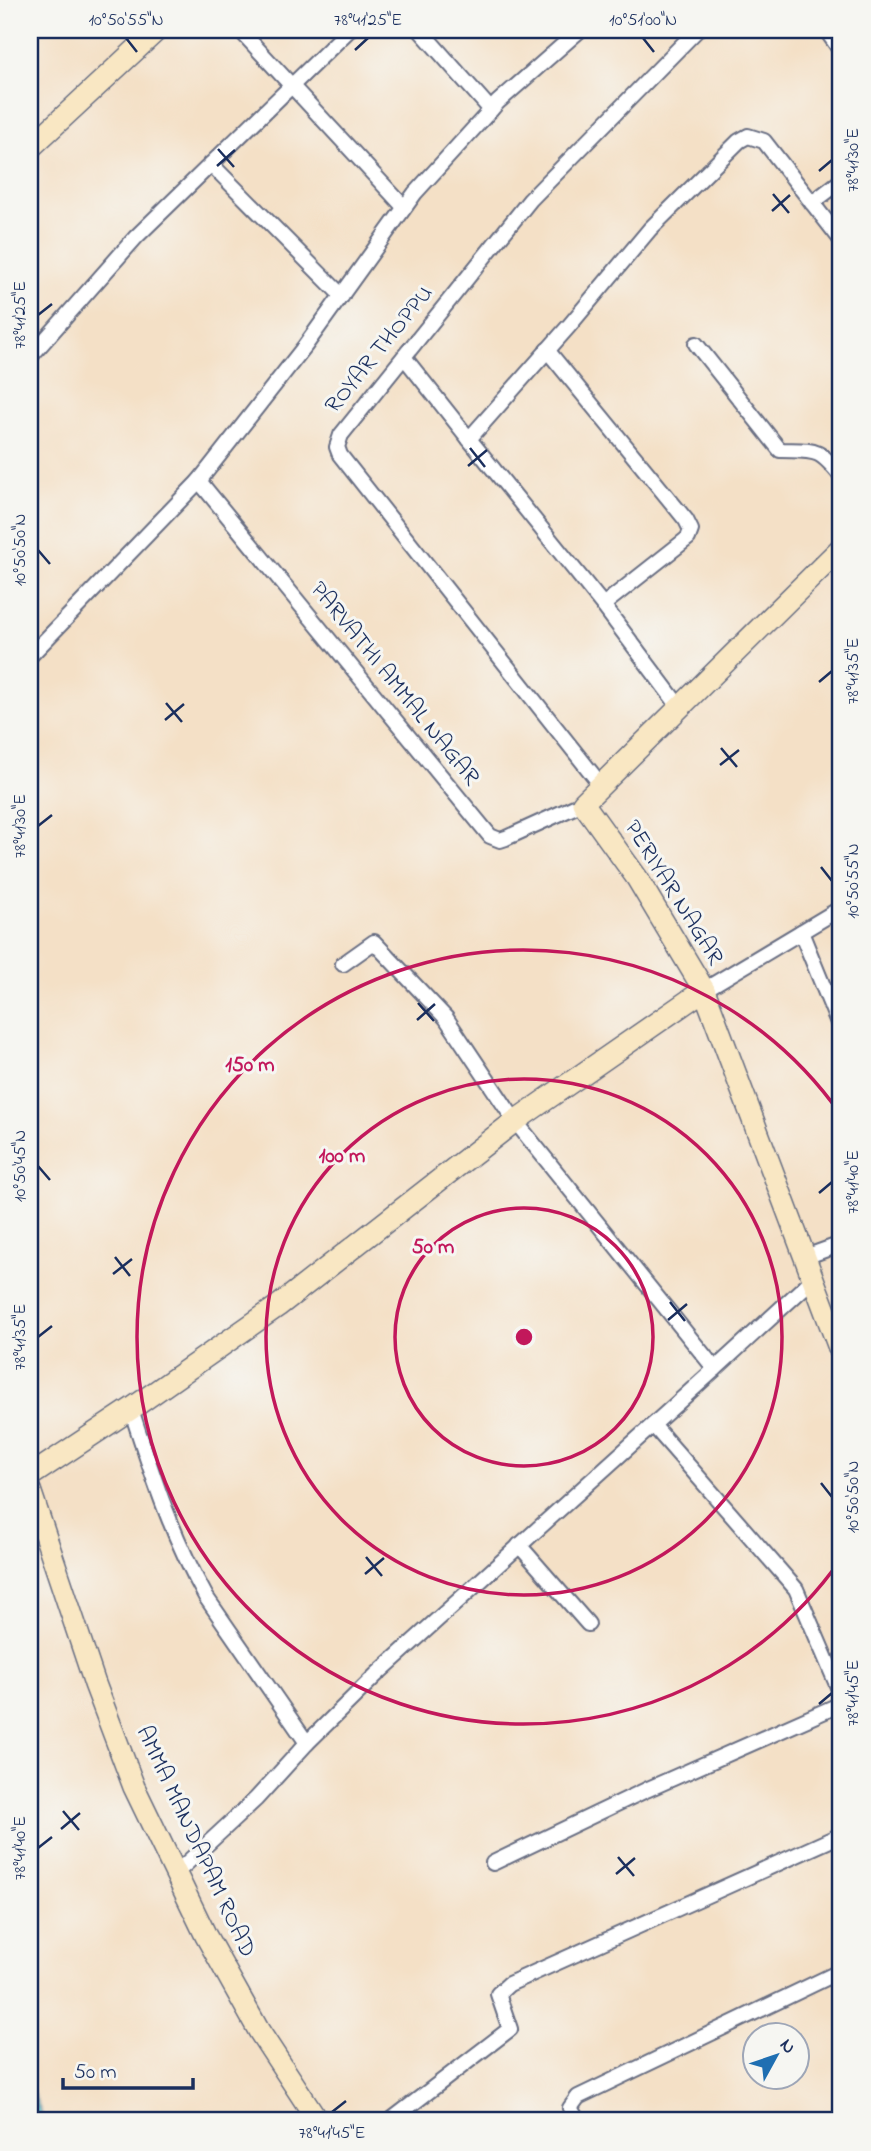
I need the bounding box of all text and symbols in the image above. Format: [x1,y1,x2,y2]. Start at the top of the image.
text: 10°50'55"N [88,8,164,34]
text: 78°41'25"E [334,8,402,34]
text: 10°51'00"N [609,8,677,34]
text: 78°41'30"E [841,128,867,192]
street label: ROYAR THOPPU [317,278,443,422]
text: 78°41'25"E [8,281,34,349]
text: 10°50'50"N [8,514,34,586]
street label: PARVATHI AMMAL NAGAR [301,574,488,794]
text: 78°41'35"E [841,637,867,704]
text: 78°41'30"E [8,794,34,858]
street label: PERIYAR NAGAR [614,814,732,973]
text: 10°50'55"N [841,843,867,919]
text: 150 m [225,1051,275,1081]
text: 10°50'45"N [8,1130,34,1202]
text: 100 m [319,1142,365,1172]
text: 78°41'40"E [841,1150,867,1214]
text: 50 m [412,1233,454,1263]
text: 78°41'35"E [8,1303,34,1370]
centre of rings [512,1325,536,1349]
text: 10°50'50"N [841,1461,867,1533]
text: 78°41'45"E [841,1659,867,1726]
street label: AMMA MANDAPAM ROAD [126,1720,264,1964]
text: 78°41'40"E [8,1816,34,1880]
north arrow [742,2022,812,2092]
text: N [773,2033,802,2060]
scale bar [63,2046,192,2090]
text: 50 m [74,2058,117,2088]
text: 78°41'45"E [299,2121,366,2147]

